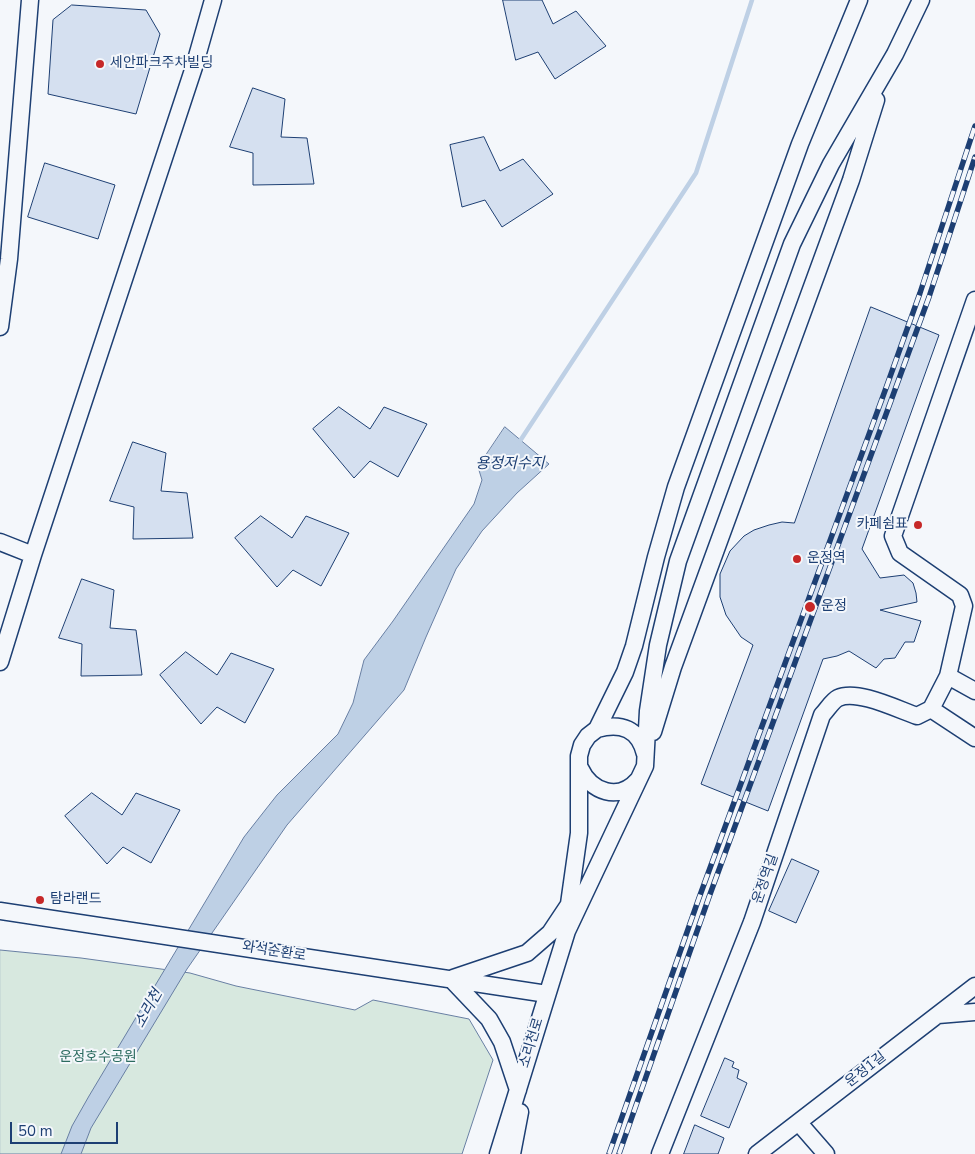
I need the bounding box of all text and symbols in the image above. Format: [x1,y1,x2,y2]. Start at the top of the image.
place label: 세안파크주차빌딩 [110,56,213,72]
marker: 세안파크주차빌딩 [94,58,106,70]
water label: 용정저수지 [476,455,544,473]
place label: 카페쉼표 [856,517,908,533]
marker: 카페쉼표 [912,519,924,531]
place label: 운정역 [807,551,846,567]
marker: 운정역 [791,553,803,565]
place label: 운정 [821,599,847,615]
marker: 운정 [803,600,817,614]
street label: 운정역길 [750,852,782,906]
place label: 탐라랜드 [50,892,102,908]
marker: 탐라랜드 [34,894,46,906]
street label: 와석순환로 [241,939,307,965]
water label: 소리천 [131,987,167,1031]
street label: 소리천로 [516,1016,548,1070]
street label: 운정1길 [842,1049,890,1091]
park label: 운정호수공원 [59,1050,137,1066]
scale bar [12,1112,120,1144]
text: 50 m [18,1121,53,1141]

